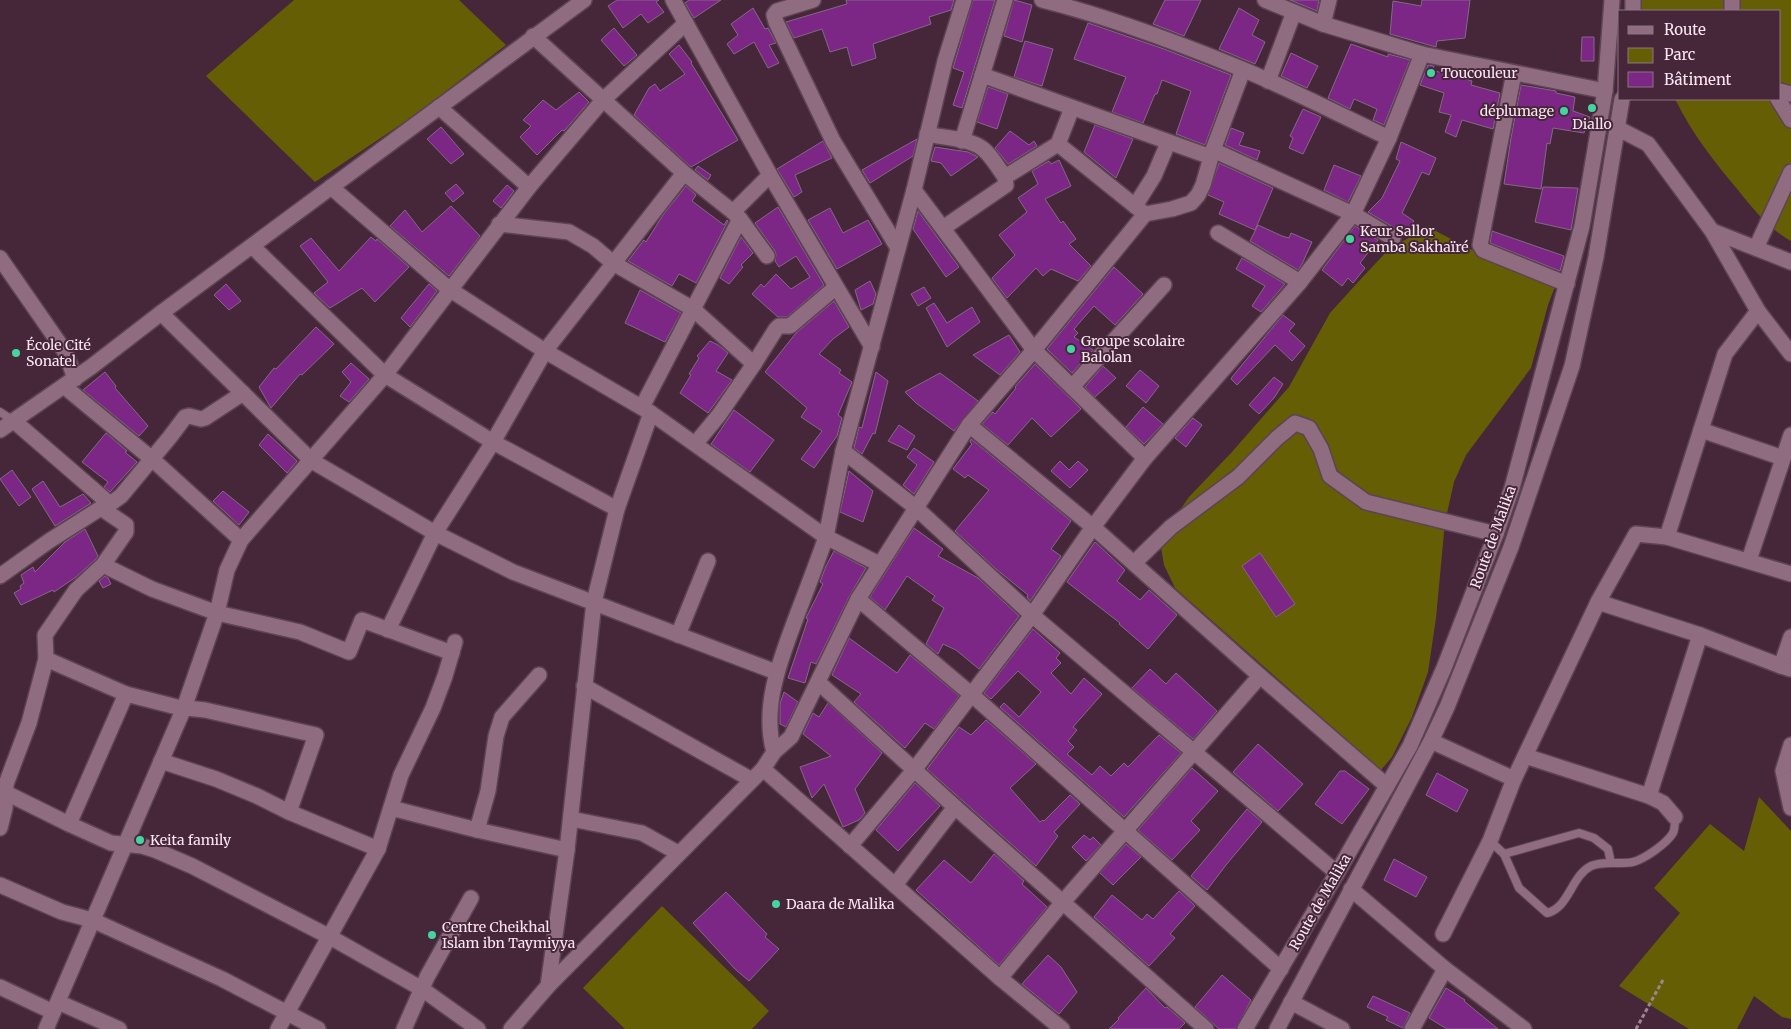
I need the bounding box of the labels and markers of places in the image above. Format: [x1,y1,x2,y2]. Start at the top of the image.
place label: Toucouleur [1441,64,1518,82]
marker: Toucouleur [1425,67,1437,79]
place label: déplumage [1480,102,1554,120]
marker: Diallo [1586,102,1598,114]
marker: déplumage [1558,105,1570,117]
place label: Diallo [1572,115,1612,133]
place label: Keur Sallor Samba Sakhaïré [1360,222,1469,256]
marker: Keur Sallor Samba Sakhaïré [1344,233,1356,245]
place label: Groupe scolaire Balolan [1081,332,1185,366]
place label: École Cité Sonatel [26,336,91,370]
marker: Groupe scolaire Balolan [1065,343,1077,355]
marker: École Cité Sonatel [10,347,22,359]
place label: Keita family [150,831,232,849]
marker: Keita family [134,834,146,846]
place label: Daara de Malika [786,895,895,913]
marker: Daara de Malika [770,898,782,910]
place label: Centre Cheikhal Islam ibn Taymiyya [442,918,576,952]
marker: Centre Cheikhal Islam ibn Taymiyya [426,929,438,941]

